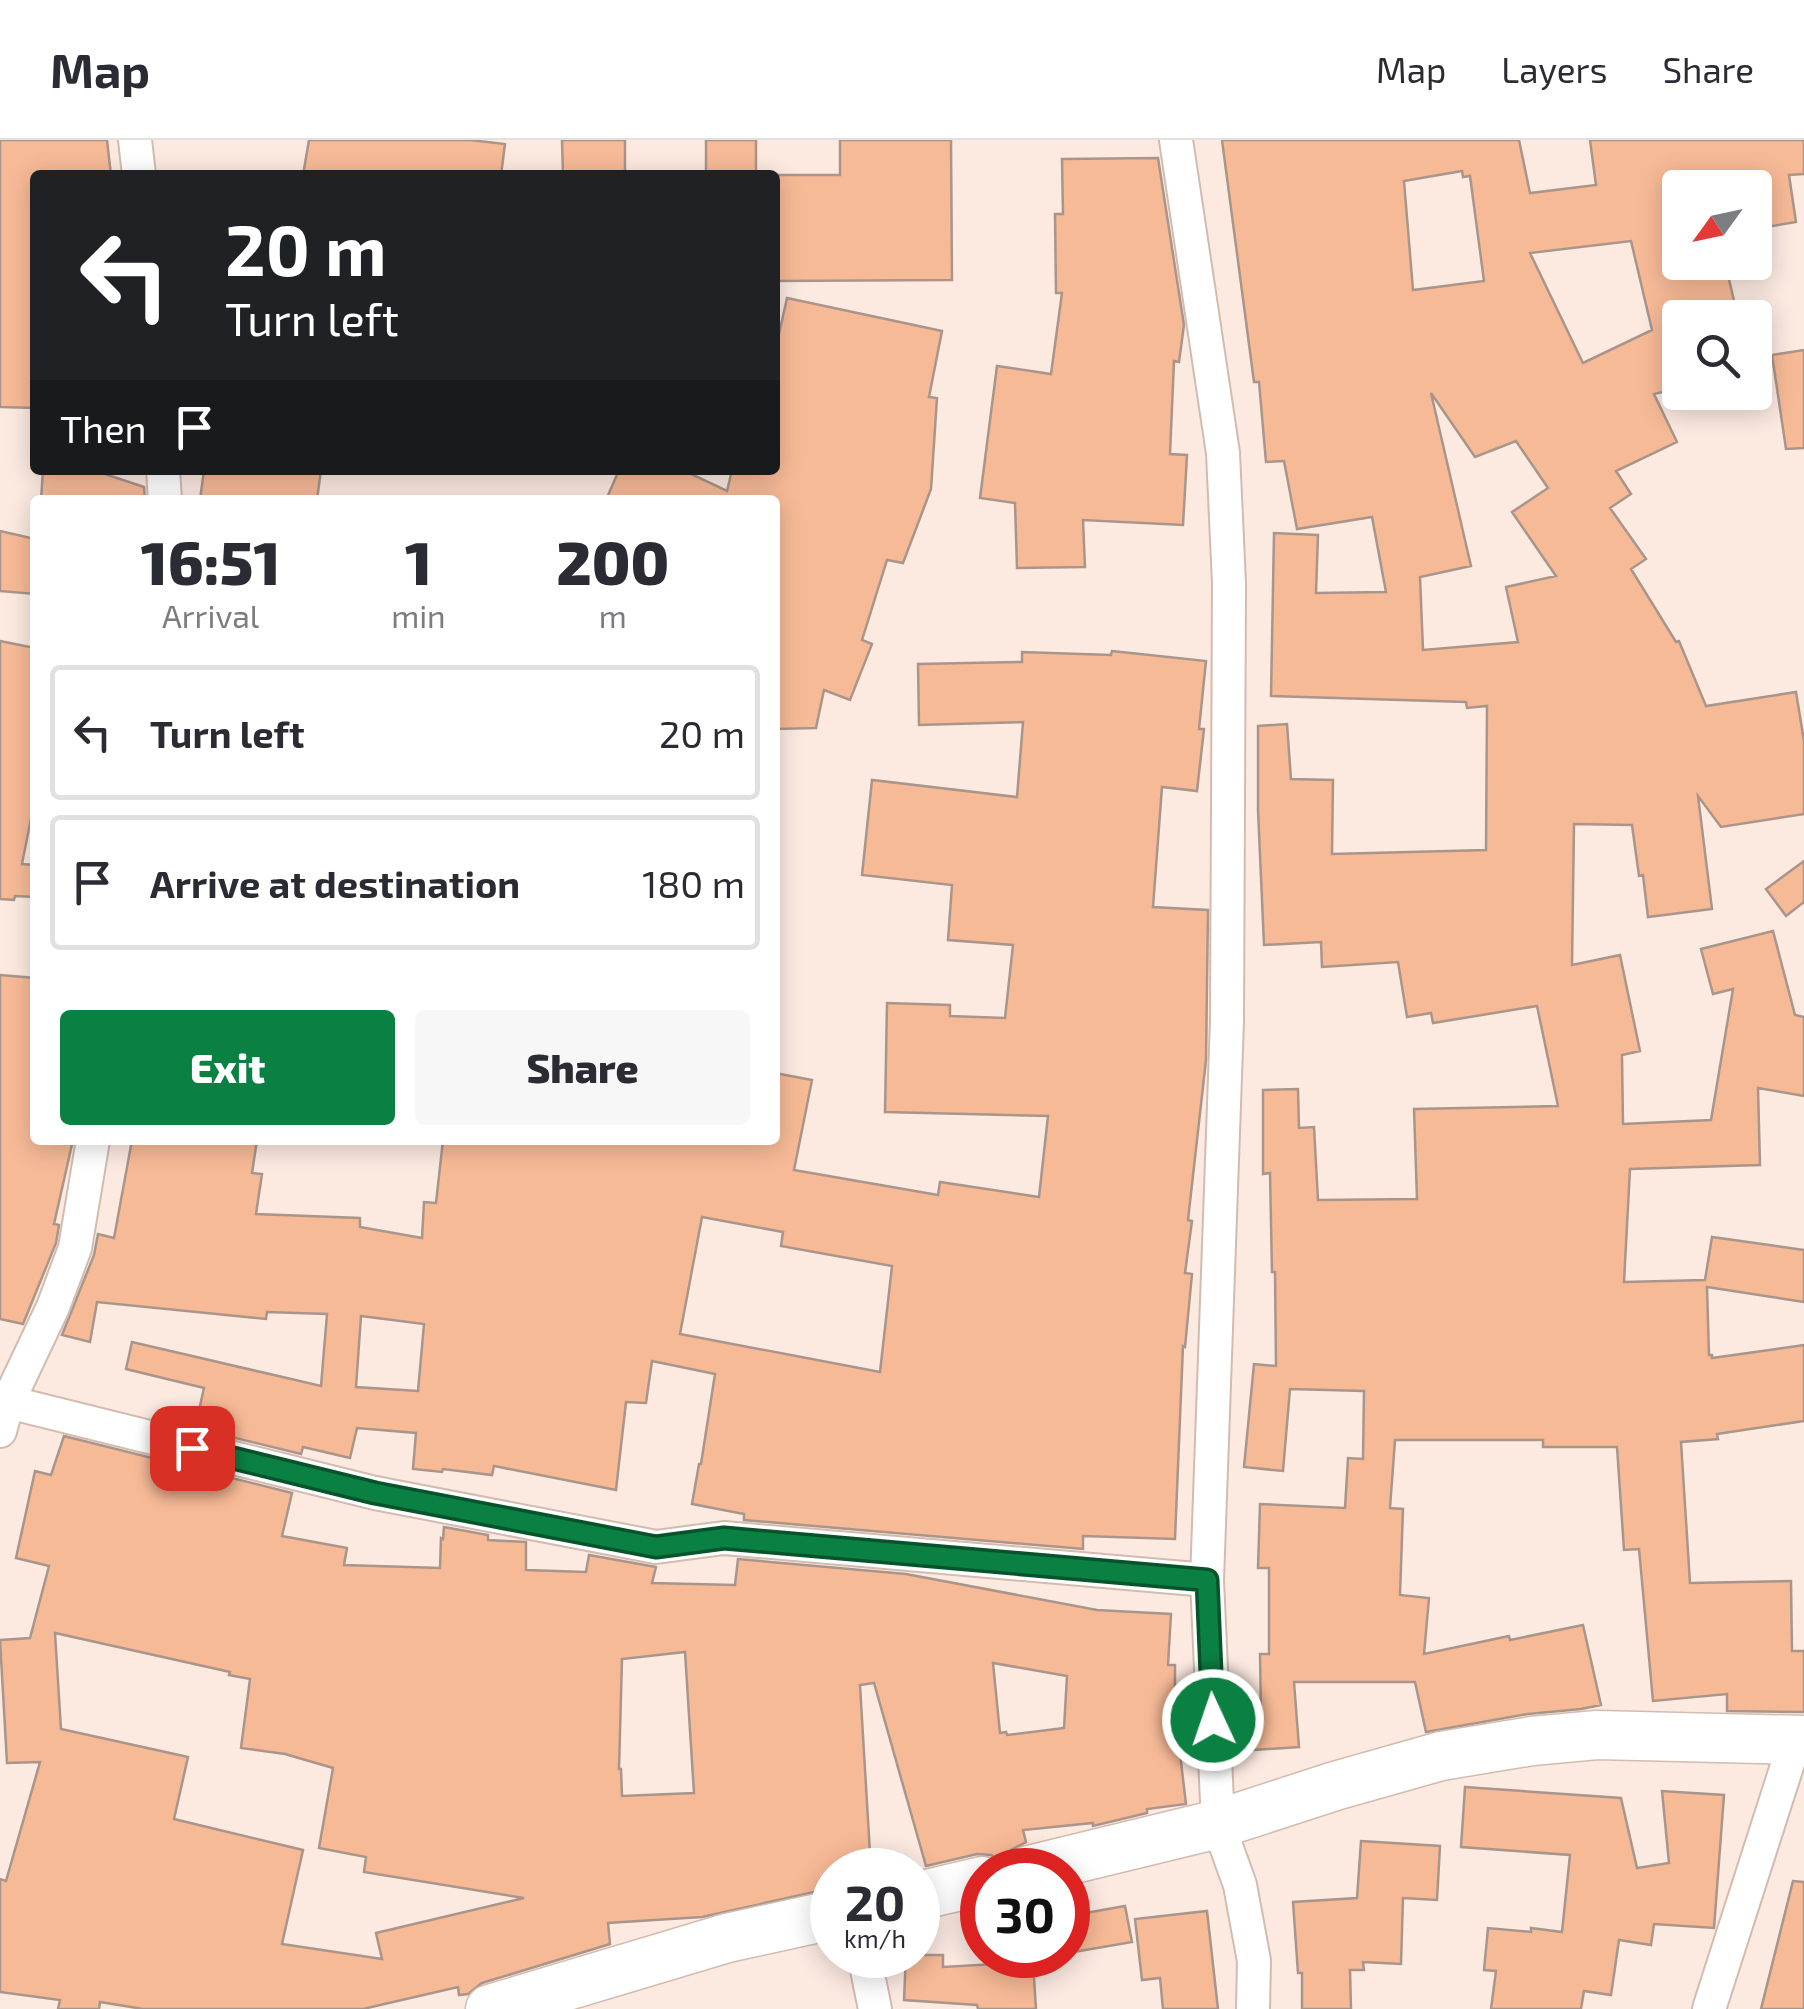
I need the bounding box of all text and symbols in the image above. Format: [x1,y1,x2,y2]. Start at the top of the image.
text: Map [50,40,150,98]
text: Map [1376,48,1446,90]
text: Layers [1501,48,1607,90]
text: Share [1662,48,1754,90]
north arrow [1662,170,1772,280]
map controls [1662,170,1772,410]
text: 20 m [225,206,387,290]
icon: left [60,210,190,340]
text: Turn left [225,291,399,345]
button: search [1662,300,1772,410]
icon: arrive [167,400,222,455]
text: Then [60,405,147,451]
text: 16:51 [141,525,281,597]
text: 1 [405,525,432,597]
text: 200 [556,525,669,597]
text: Arrival [162,596,259,634]
text: min [391,596,446,634]
text: m [599,596,627,634]
icon: left [65,705,120,760]
text: Turn left [150,710,305,756]
text: 20 m [659,710,745,756]
icon: arrive [65,855,120,910]
text: Arrive at destination [150,860,520,906]
text: 180 m [642,860,745,906]
button: Exit [60,1010,395,1125]
button: Share [415,1010,750,1125]
pin [150,1406,235,1491]
icon: arrive [165,1421,220,1476]
position arrow [1161,1668,1265,1772]
speed limit sign: 30 [960,1848,1090,1978]
text: 20 [845,1871,905,1931]
text: km/h [844,1923,906,1953]

